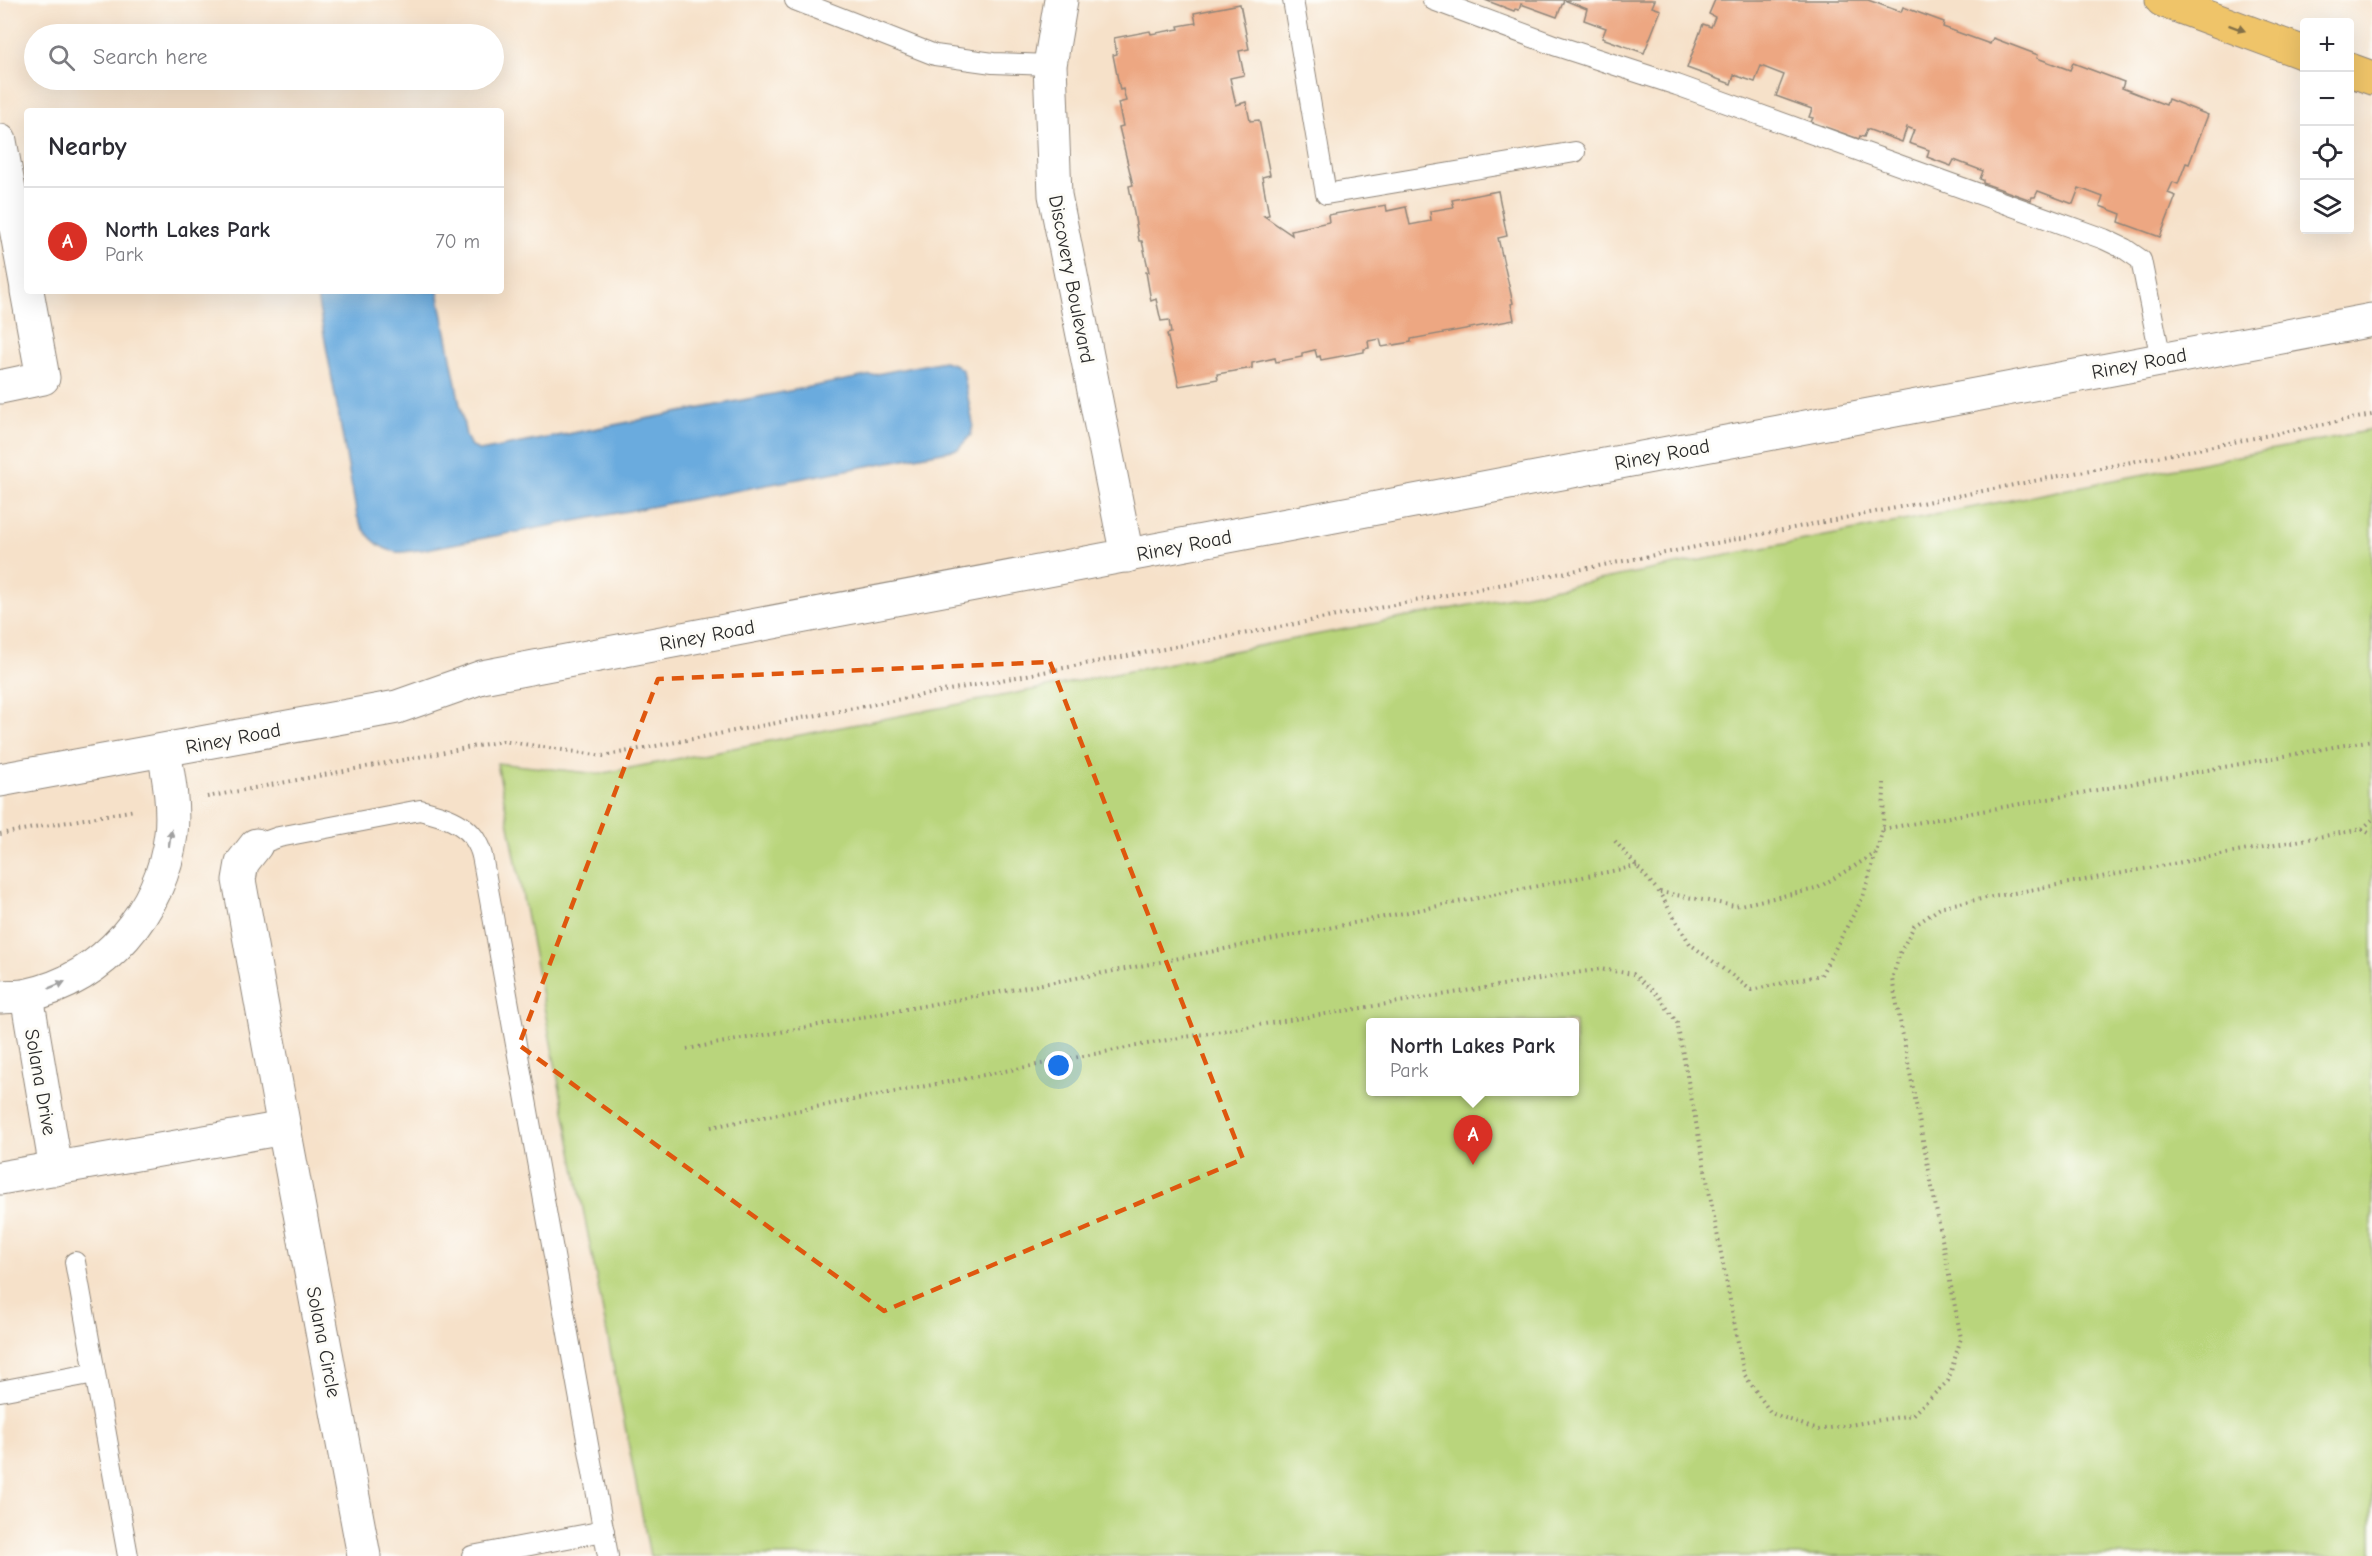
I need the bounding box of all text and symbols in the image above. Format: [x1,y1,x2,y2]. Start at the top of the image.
map controls [2300,18,2354,234]
button: + [2300,18,2354,72]
one-way arrow [2228,23,2246,33]
search box [24,24,504,90]
icon: search [45,41,78,74]
text: Search here [93,44,208,70]
button: − [2300,72,2354,126]
button: locate [2300,126,2354,180]
text: Nearby [48,132,127,162]
button: layers [2300,180,2354,234]
street label: Discovery Boulevard [1044,193,1099,365]
text: North Lakes Park [105,217,270,243]
text: A [62,230,73,253]
text: 70 m [435,230,480,253]
text: Park [105,243,143,266]
street label: Riney Road [2090,343,2189,384]
street label: Riney Road [1613,434,1712,475]
street label: Riney Road [1135,525,1234,566]
street label: Riney Road [658,615,757,656]
street label: Riney Road [184,718,283,759]
one-way arrow [165,828,174,847]
one-way arrow [48,980,66,990]
popup [1366,1018,1579,1096]
street label: Solana Drive [20,1027,61,1137]
text: North Lakes Park [1390,1033,1555,1059]
your location [1044,1051,1073,1080]
text: Park [1390,1059,1428,1082]
pin: A [1454,1116,1492,1165]
street label: Solana Circle [301,1285,346,1400]

